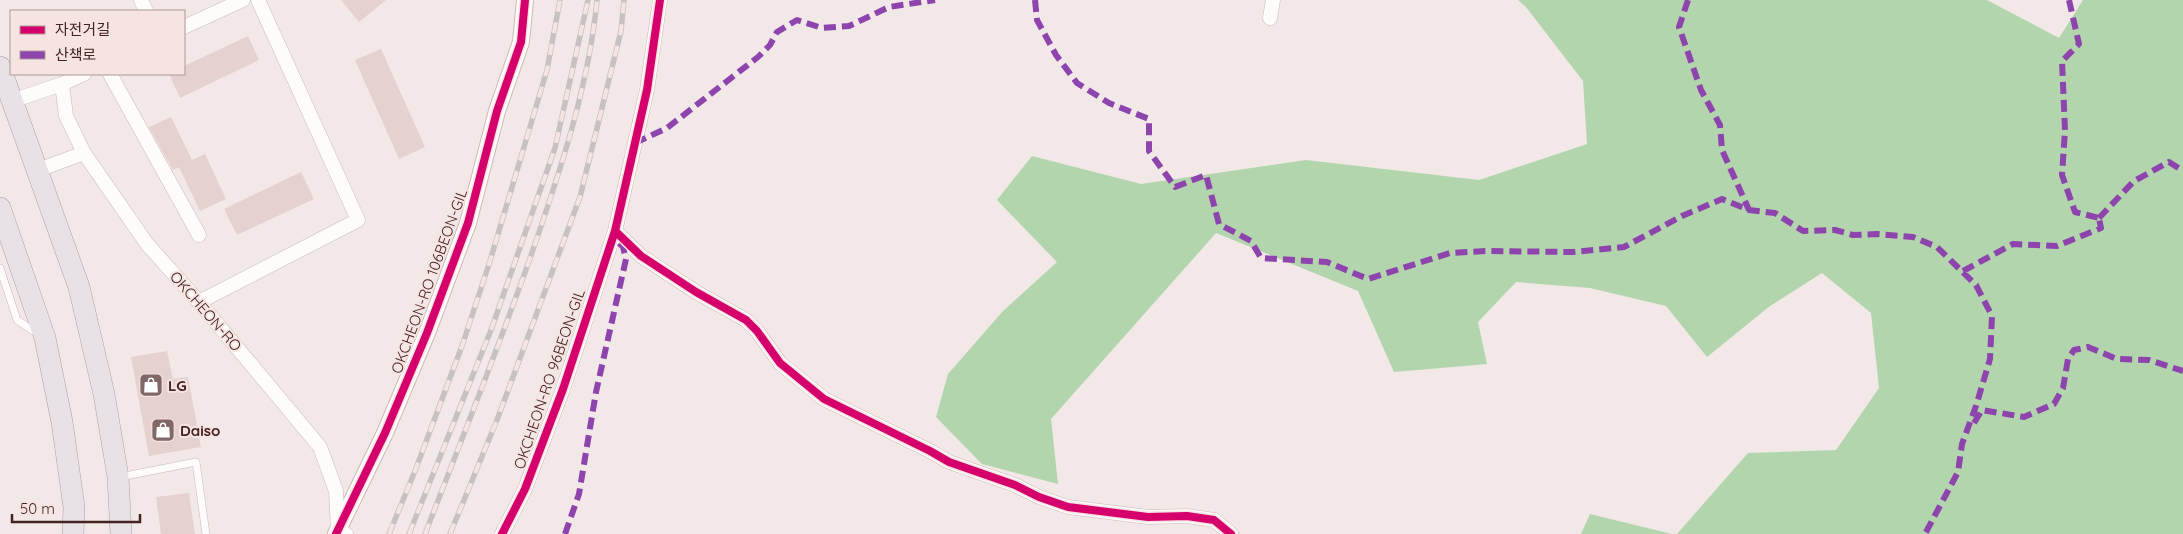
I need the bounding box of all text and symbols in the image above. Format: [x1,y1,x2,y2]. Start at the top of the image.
legend [10,10,185,75]
text: 자전거길 [55,20,110,39]
text: 산책로 [55,45,96,64]
street label: OKCHEON-RO 106BEON-GIL [387,186,471,376]
street label: OKCHEON-RO [166,267,246,355]
street label: OKCHEON-RO 96BEON-GIL [509,286,589,472]
shop icon: LG [138,372,164,398]
place label: LG [168,376,187,395]
shop icon: Daiso [150,417,176,443]
place label: Daiso [180,421,220,440]
scale bar [12,492,140,524]
text: 50 m [20,499,55,518]

